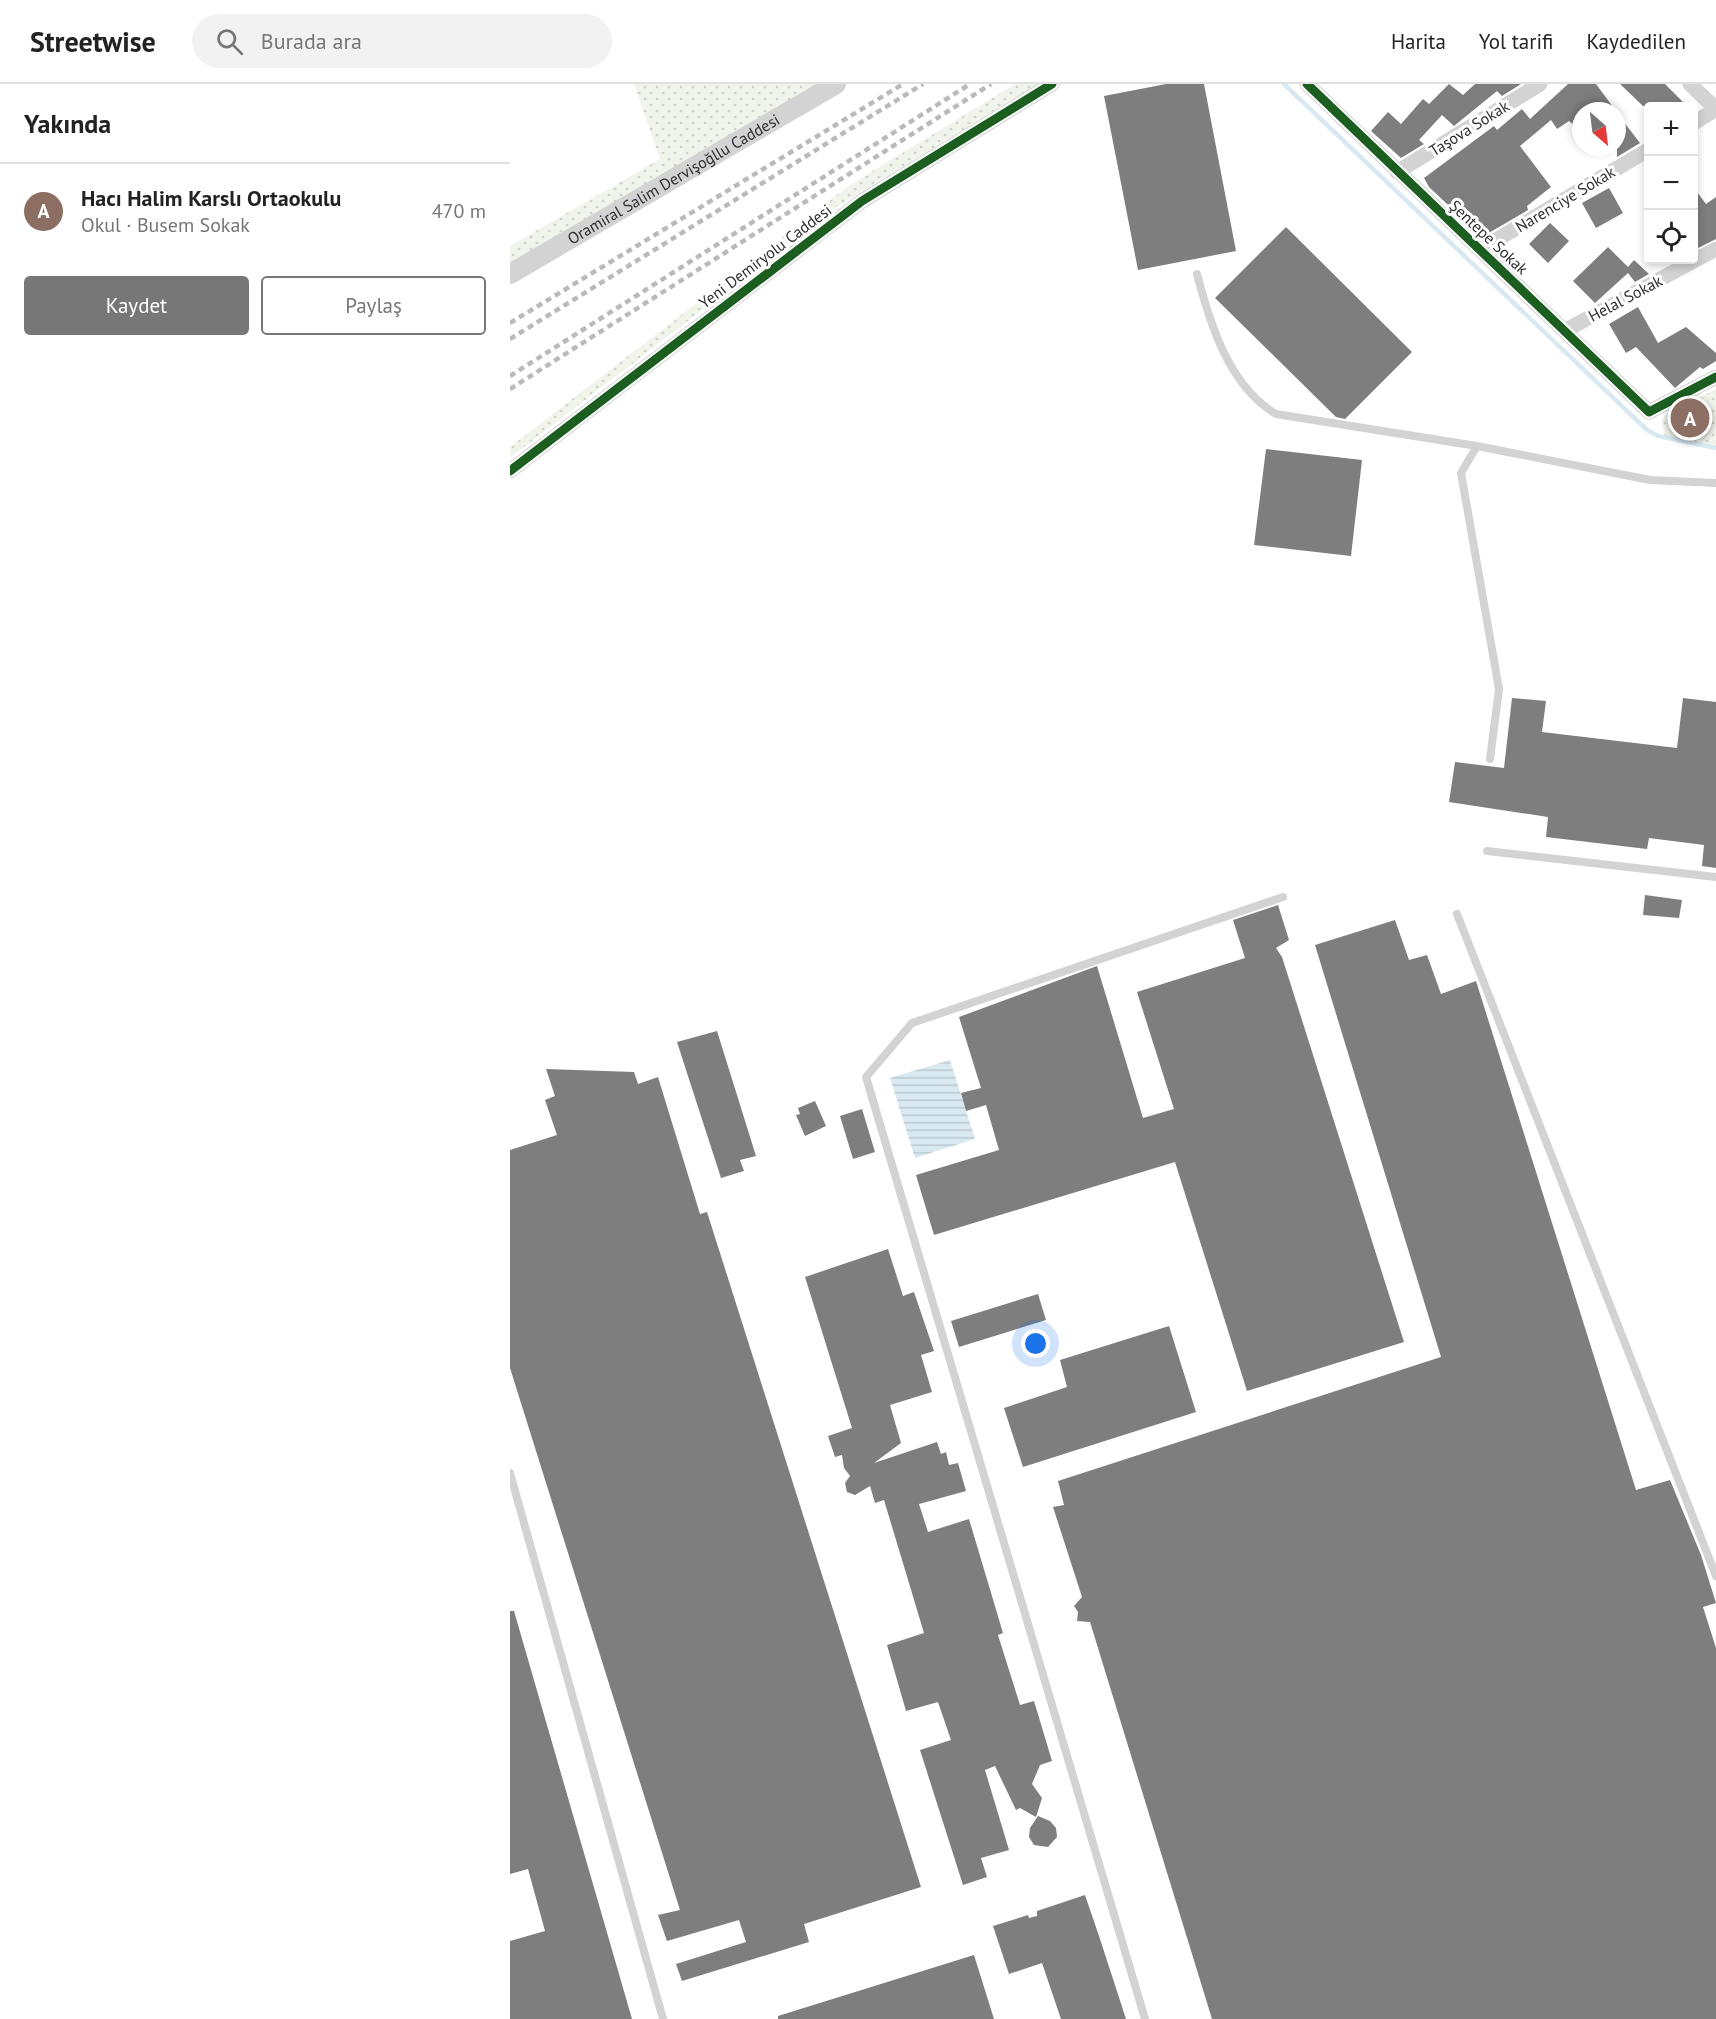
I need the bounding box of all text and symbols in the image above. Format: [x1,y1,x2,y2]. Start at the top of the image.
search box [192,14,612,68]
text: Streetwise [30,23,156,60]
icon: search [213,25,246,58]
text: Burada ara [261,27,362,55]
text: Harita [1391,28,1446,55]
text: Yol tarifi [1479,28,1553,55]
text: Kaydedilen [1586,28,1686,55]
street label: Taşova Sokak [1425,95,1513,160]
north arrow [1572,102,1626,156]
map controls [1644,102,1698,264]
button: + [1644,102,1698,156]
text: Yakında [24,107,111,140]
street label: Oramiral Salim Dervişoğllu Caddesi [564,109,783,248]
button: − [1644,156,1698,210]
street label: Narenciye Sokak [1512,161,1619,237]
text: Hacı Halim Karslı Ortaokulu [81,184,341,212]
street label: Şentepe Sokak [1446,196,1533,279]
text: A [37,198,50,224]
text: 470 m [432,198,486,224]
street label: Yeni Demiryolu Caddesi [695,200,835,312]
button: locate [1644,210,1698,264]
text: Okul · Busem Sokak [81,212,250,238]
street label: Helal Sokak [1585,270,1666,326]
button: Kaydet [24,276,249,335]
button: Paylaş [261,276,486,335]
pin: A [1670,396,1710,440]
your location [1021,1329,1050,1358]

